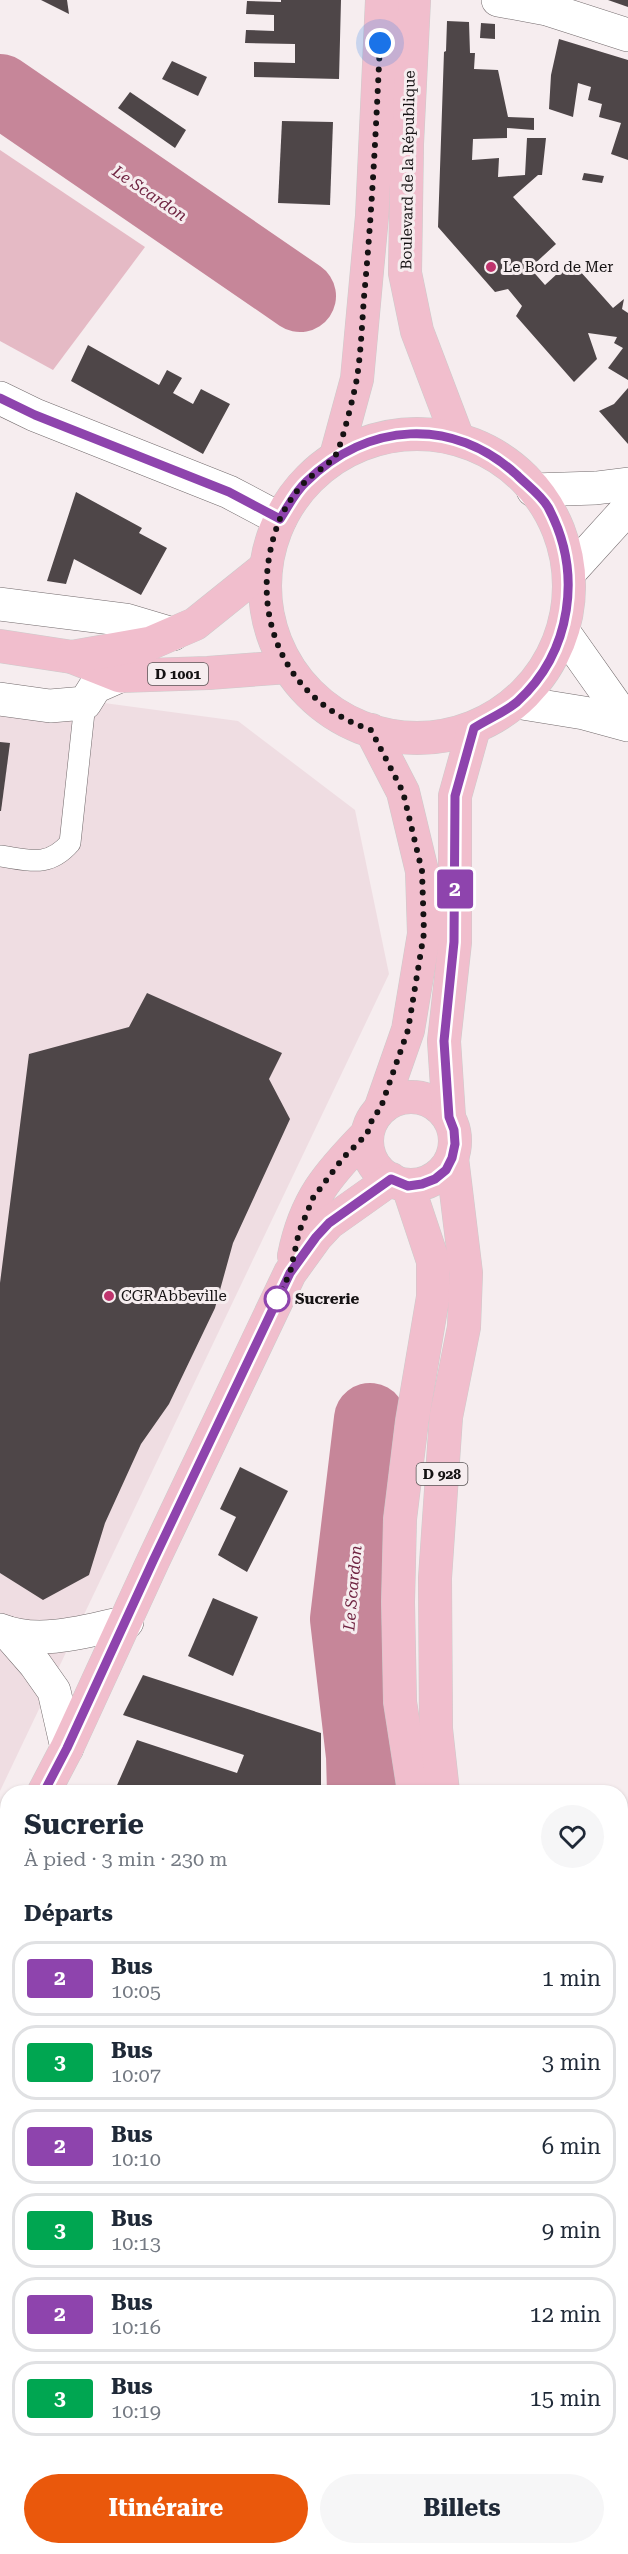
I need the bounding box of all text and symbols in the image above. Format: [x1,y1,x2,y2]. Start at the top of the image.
your location [365,28,395,58]
street label: Boulevard de la République [397,70,419,270]
water label: Le Scardon [108,161,191,225]
place label: Le Bord de Mer [503,258,613,276]
marker: Le Bord de Mer [484,260,498,274]
road number: D 1001 [148,663,208,685]
line badge: 2 [436,870,474,908]
text: 2 [449,877,461,901]
marker: Sucrerie [264,1286,290,1312]
place label: CGR Abbeville [121,1287,227,1305]
marker: CGR Abbeville [102,1289,116,1303]
place label: Sucrerie [295,1290,359,1308]
road number: D 928 [416,1463,468,1485]
water label: Le Scardon [339,1545,366,1632]
button: heart [541,1805,604,1868]
text: Sucrerie [24,1808,144,1841]
text: À pied · 3 min · 230 m [24,1847,227,1871]
text: Départs [24,1901,113,1926]
text: Bus [111,1954,153,1979]
text: 2 [54,1966,66,1990]
text: 1 min [542,1966,601,1991]
text: 10:05 [111,1979,161,2003]
text: Bus [111,2038,153,2063]
text: 3 [54,2050,66,2074]
text: 3 min [542,2050,601,2075]
text: 10:07 [111,2063,161,2087]
text: Bus [111,2122,153,2147]
text: 2 [54,2134,66,2158]
text: 6 min [542,2134,601,2159]
text: 10:10 [111,2147,161,2171]
text: Bus [111,2206,153,2231]
text: 3 [54,2218,66,2242]
text: 9 min [542,2218,601,2243]
text: 10:13 [111,2231,161,2255]
text: Bus [111,2290,153,2315]
text: 2 [54,2302,66,2326]
text: 12 min [530,2302,601,2327]
text: 10:16 [111,2315,161,2339]
text: Bus [111,2374,153,2399]
text: 3 [54,2386,66,2410]
text: 15 min [530,2386,601,2411]
text: 10:19 [111,2399,161,2423]
button: Itinéraire [24,2474,308,2543]
button: Billets [320,2474,604,2543]

